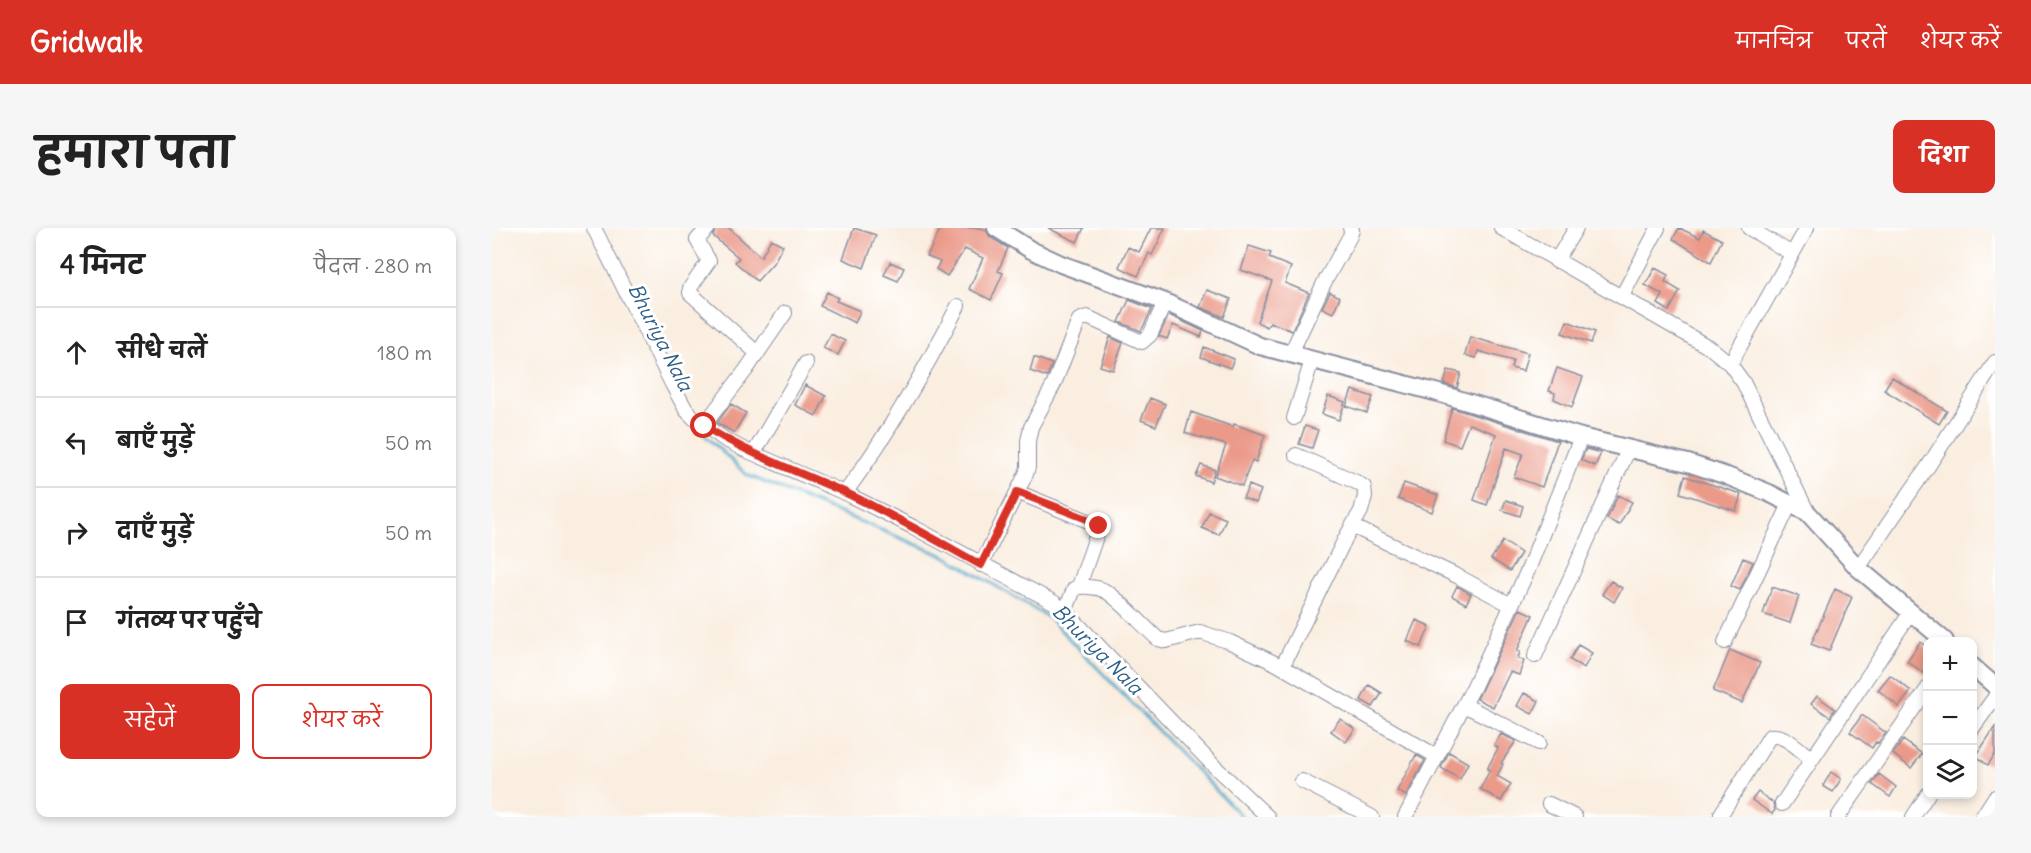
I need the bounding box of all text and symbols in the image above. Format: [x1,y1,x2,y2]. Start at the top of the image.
text: Gridwalk [30,24,143,60]
text: मानचित्र [1735,27,1812,54]
text: परतें [1845,27,1887,54]
text: शेयर करें [1920,27,2001,54]
button: दिशा [1893,120,1995,193]
text: हमारा पता [36,126,233,178]
text: 4 मिनट [60,248,144,281]
text: पैदल · 280 m [314,253,432,278]
water label: Bhuriya Nala [623,279,699,396]
icon: ahead [60,336,93,369]
text: सीधे चलें [117,336,207,364]
text: 180 m [377,340,432,365]
route start [690,412,716,438]
icon: left [60,426,93,459]
text: बाएँ मुड़ें [117,426,194,454]
text: 50 m [385,430,432,455]
route end [1085,512,1111,538]
icon: right [60,516,93,549]
text: दाएँ मुड़ें [117,516,193,544]
text: 50 m [385,520,432,545]
water label: Bhuriya Nala [1048,599,1149,700]
icon: arrive [60,606,93,639]
text: गंतव्य पर पहुँचे [117,606,261,634]
map controls [1923,637,1977,799]
button: + [1923,637,1977,691]
button: सहेजें [60,684,240,759]
button: शेयर करें [252,684,432,759]
button: − [1923,691,1977,745]
button: layers [1923,745,1977,799]

